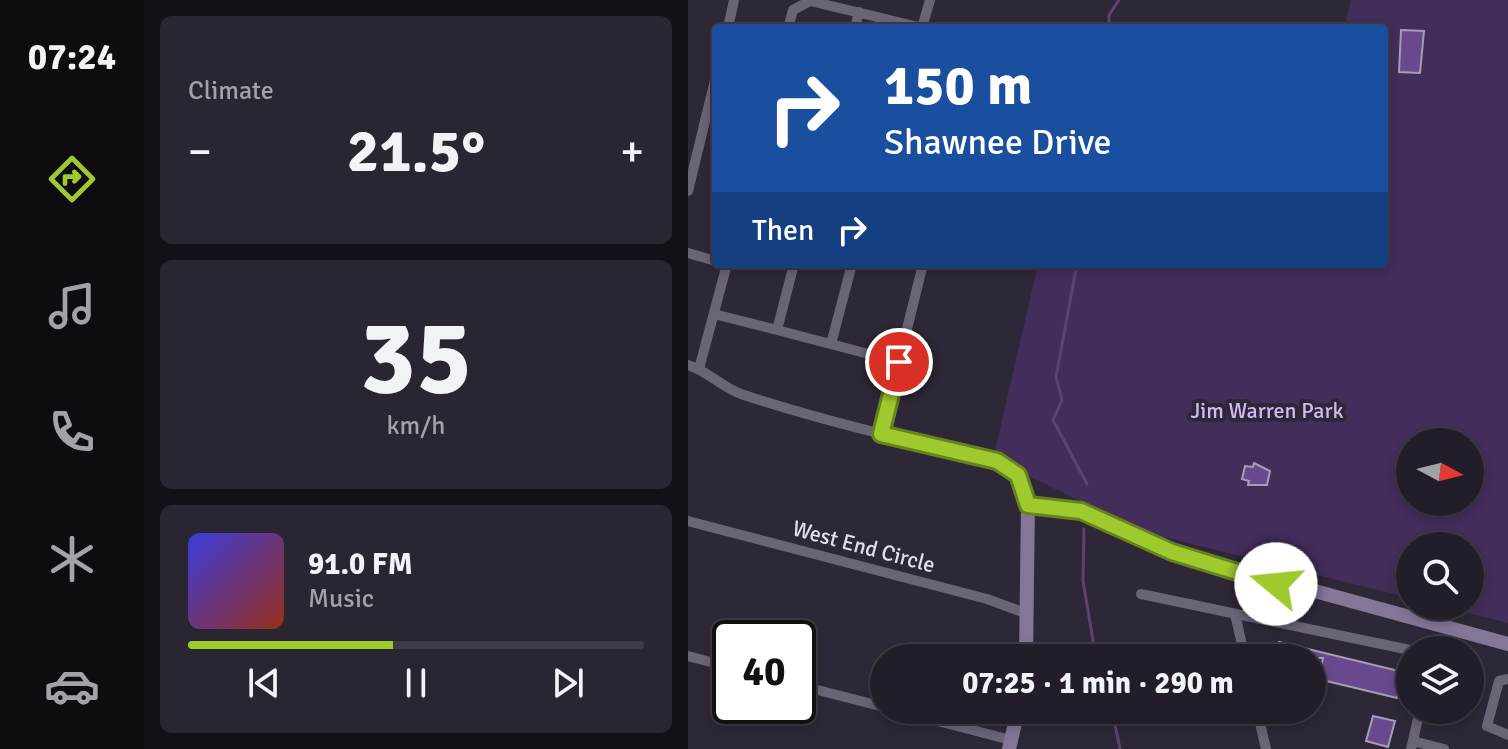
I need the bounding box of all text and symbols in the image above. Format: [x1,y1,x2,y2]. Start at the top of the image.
text: 07:24 [28,35,116,80]
text: 150 m [884,51,1032,120]
icon: right [752,56,856,160]
text: Climate [188,75,274,107]
text: 21.5° [347,115,485,189]
text: Shawnee Drive [884,120,1112,165]
text: − [188,125,212,179]
text: + [620,125,644,179]
icon: directions [44,151,100,207]
icon: right [830,208,874,252]
text: Then [752,212,814,249]
icon: music [44,278,100,334]
text: 35 [360,294,472,422]
pin [865,328,933,396]
icon: arrive [877,340,921,384]
park label: Jim Warren Park [1190,397,1344,424]
icon: phone [44,404,100,460]
text: km/h [387,410,445,442]
north arrow [1396,428,1484,516]
map controls [1396,428,1484,724]
street label: West End Circle [790,514,938,578]
icon: climate [44,531,100,587]
button: search [1396,532,1484,620]
position arrow [1234,542,1318,626]
text: 91.0 FM [308,546,413,583]
text: Music [308,583,374,615]
speed limit sign: 40 [712,620,816,724]
button: layers [1396,636,1484,724]
icon: car [44,658,100,714]
icon: previous [242,661,286,705]
icon: pause [394,661,438,705]
icon: next [546,661,590,705]
text: 07:25 · 1 min · 290 m [962,665,1234,702]

